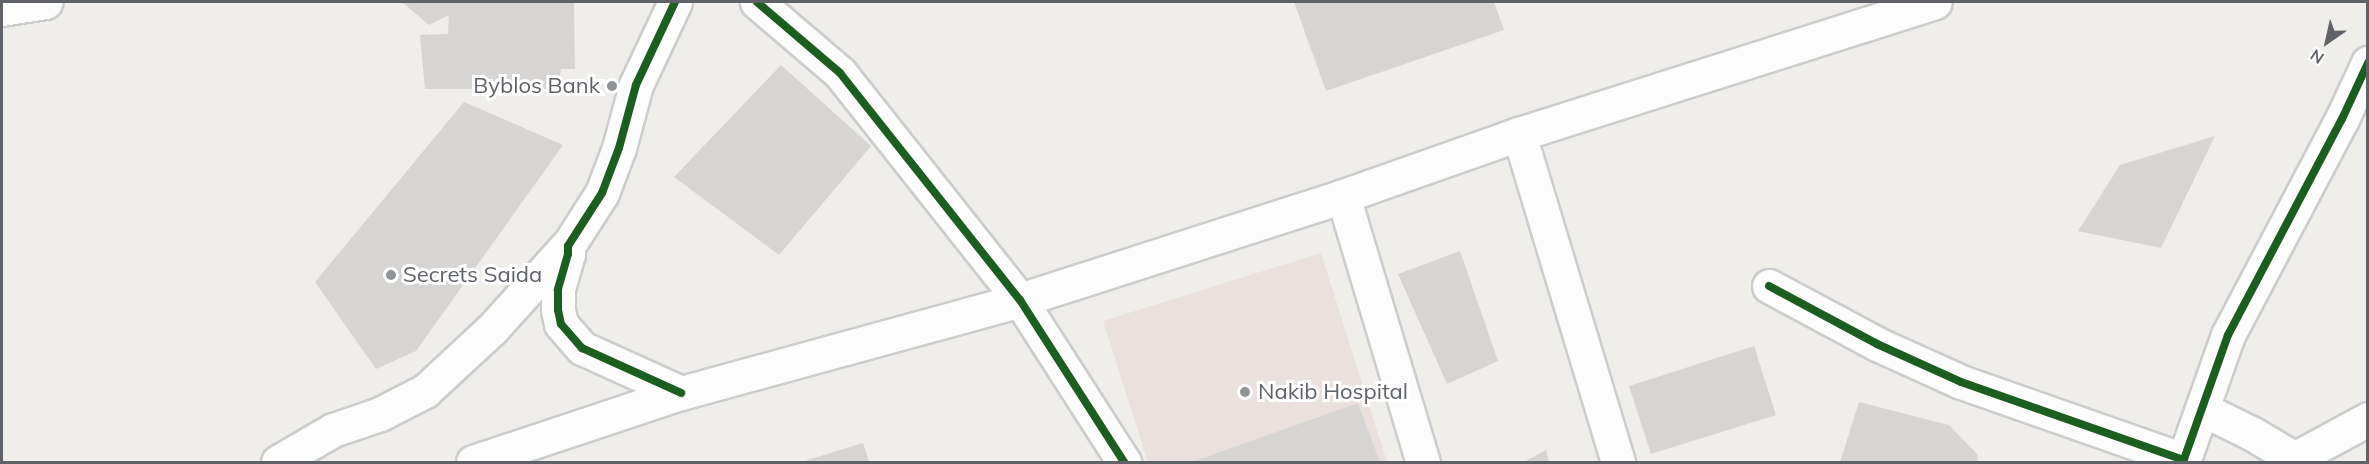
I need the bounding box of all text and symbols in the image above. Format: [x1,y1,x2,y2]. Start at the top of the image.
north arrow [2297,12,2357,72]
text: N [2306,45,2328,69]
place label: Byblos Bank [473,73,600,99]
marker: Byblos Bank [605,79,619,93]
place label: Secrets Saida [403,262,542,288]
marker: Secrets Saida [384,268,398,282]
place label: Nakib Hospital [1258,379,1408,405]
marker: Nakib Hospital [1236,383,1254,401]

